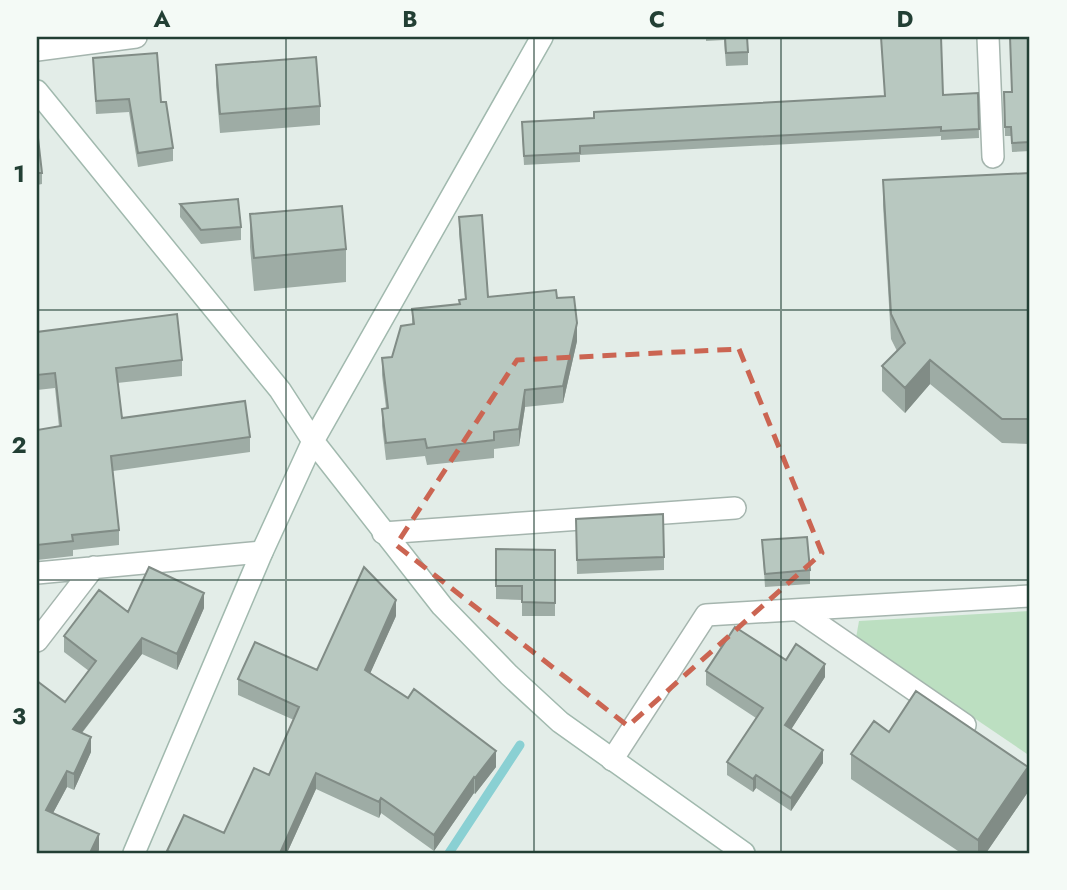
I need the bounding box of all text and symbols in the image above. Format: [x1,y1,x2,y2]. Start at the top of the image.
text: A [153,2,171,36]
text: B [402,2,418,36]
text: C [649,2,665,36]
text: D [897,2,914,36]
text: 1 [13,157,25,191]
text: 2 [11,428,27,462]
text: 3 [12,699,26,733]

